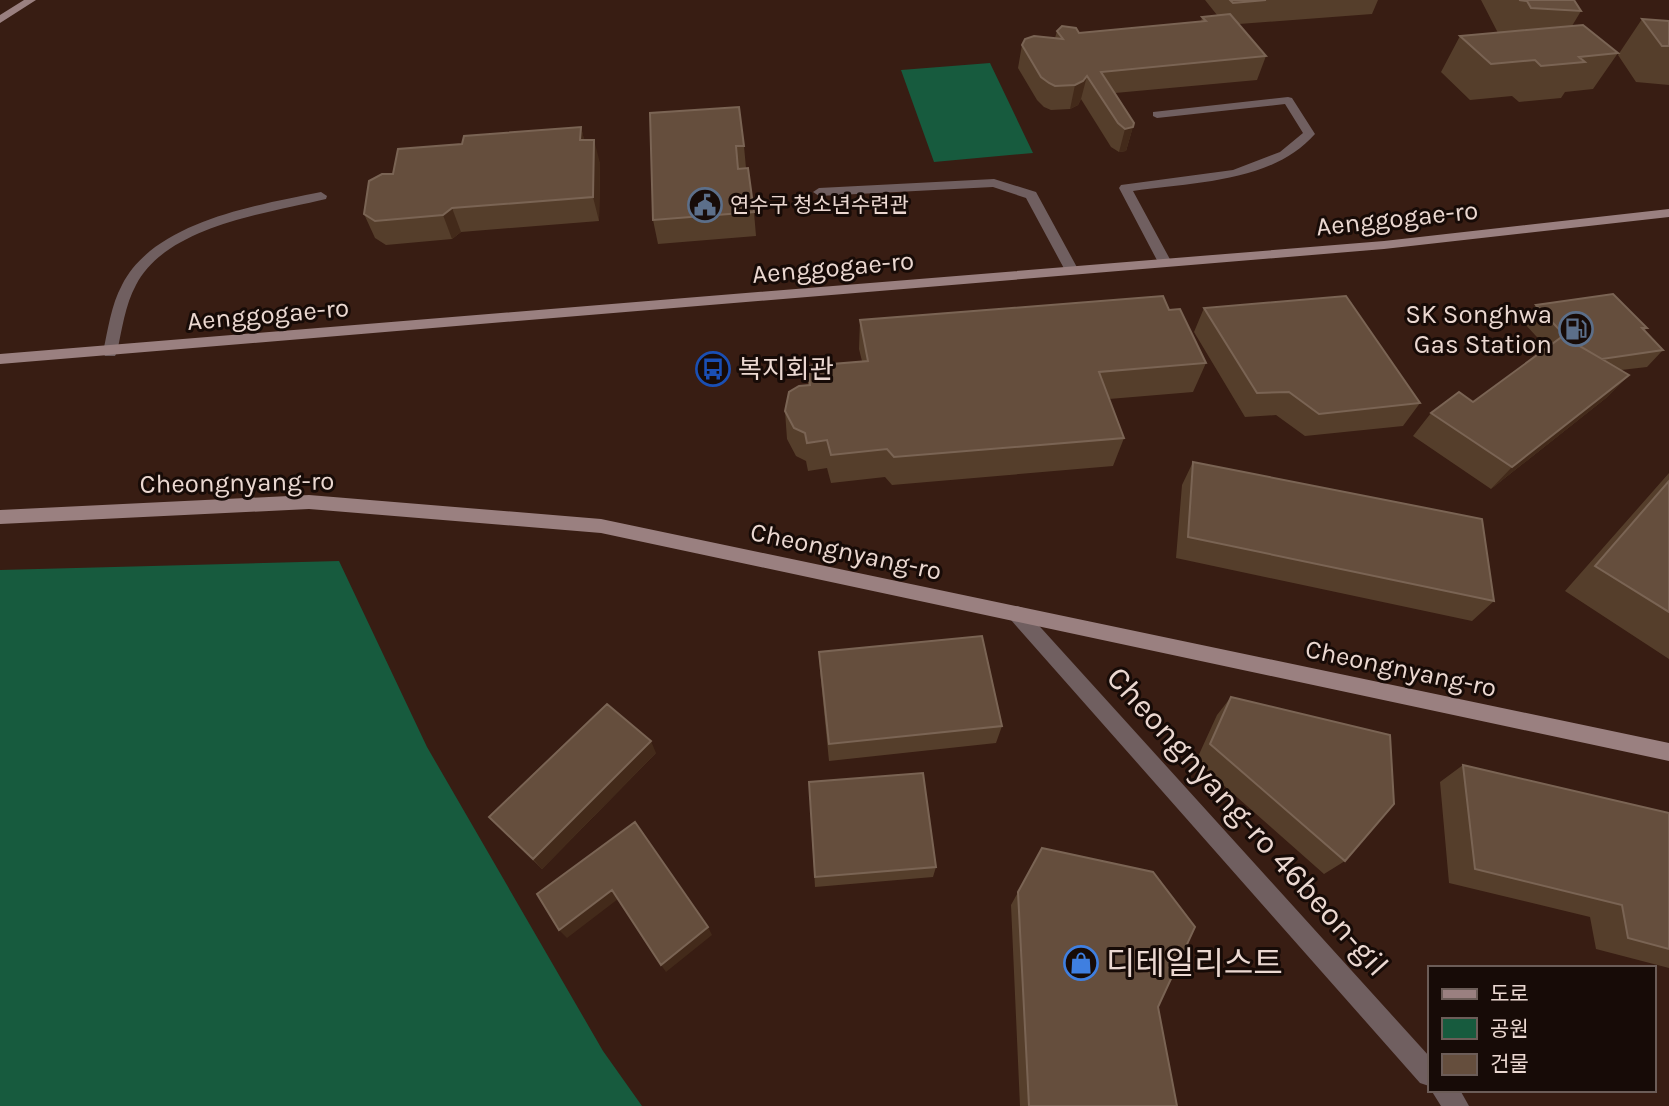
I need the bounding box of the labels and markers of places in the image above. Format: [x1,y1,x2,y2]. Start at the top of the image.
public building icon: 연수구 청소년수련관 [686,186,724,224]
place label: 연수구 청소년수련관 [730,193,909,217]
place label: SK Songhwa Gas Station [1405,299,1552,360]
fuel station icon: SK Songhwa Gas Station [1557,310,1595,348]
bus stop icon: 복지회관 [694,350,732,388]
place label: 복지회관 [738,354,834,385]
shop icon: 디테일리스트 [1062,944,1100,982]
place label: 디테일리스트 [1106,945,1283,982]

